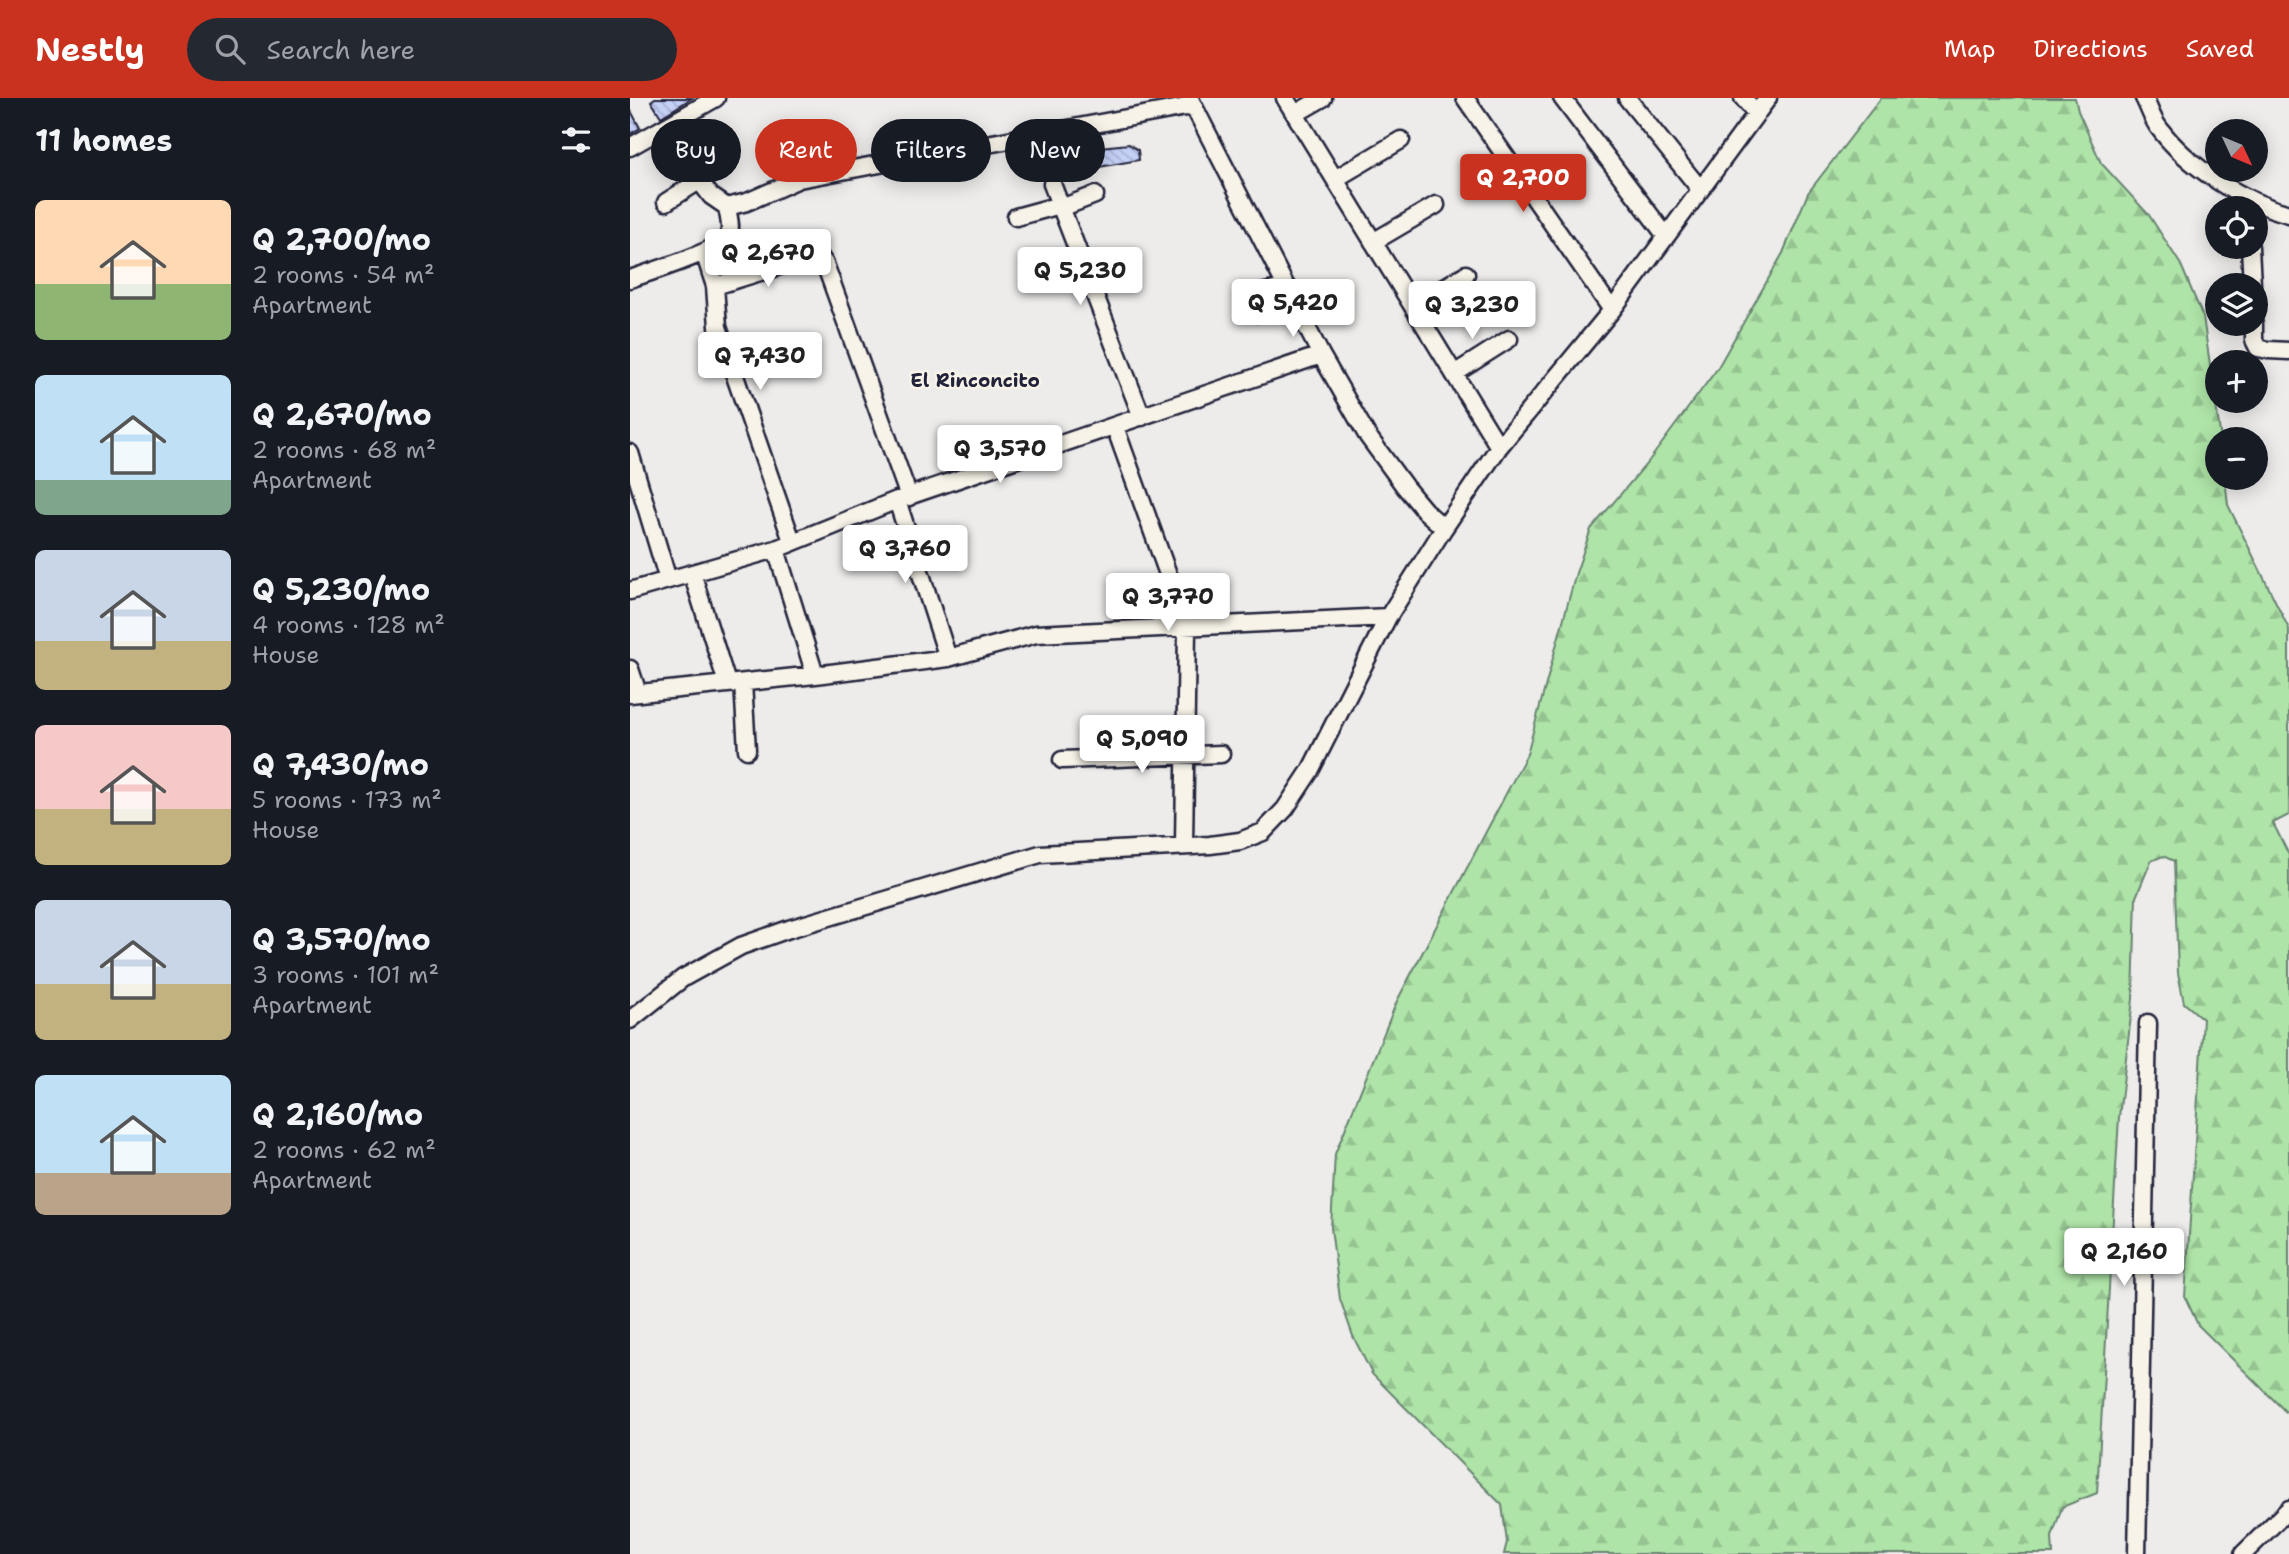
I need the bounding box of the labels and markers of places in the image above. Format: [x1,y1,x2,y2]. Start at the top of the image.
pin: Q 2,700 [1458,155,1588,214]
pin: Q 2,670 [703,230,833,289]
pin: Q 5,230 [1015,248,1145,307]
pin: Q 5,420 [1228,280,1358,339]
pin: Q 3,230 [1407,282,1537,341]
pin: Q 7,430 [695,332,825,392]
pin: Q 3,570 [935,426,1065,485]
pin: Q 3,760 [840,526,970,585]
pin: Q 3,770 [1103,574,1233,633]
pin: Q 5,090 [1077,716,1207,775]
pin: Q 2,160 [2059,1228,2189,1288]

